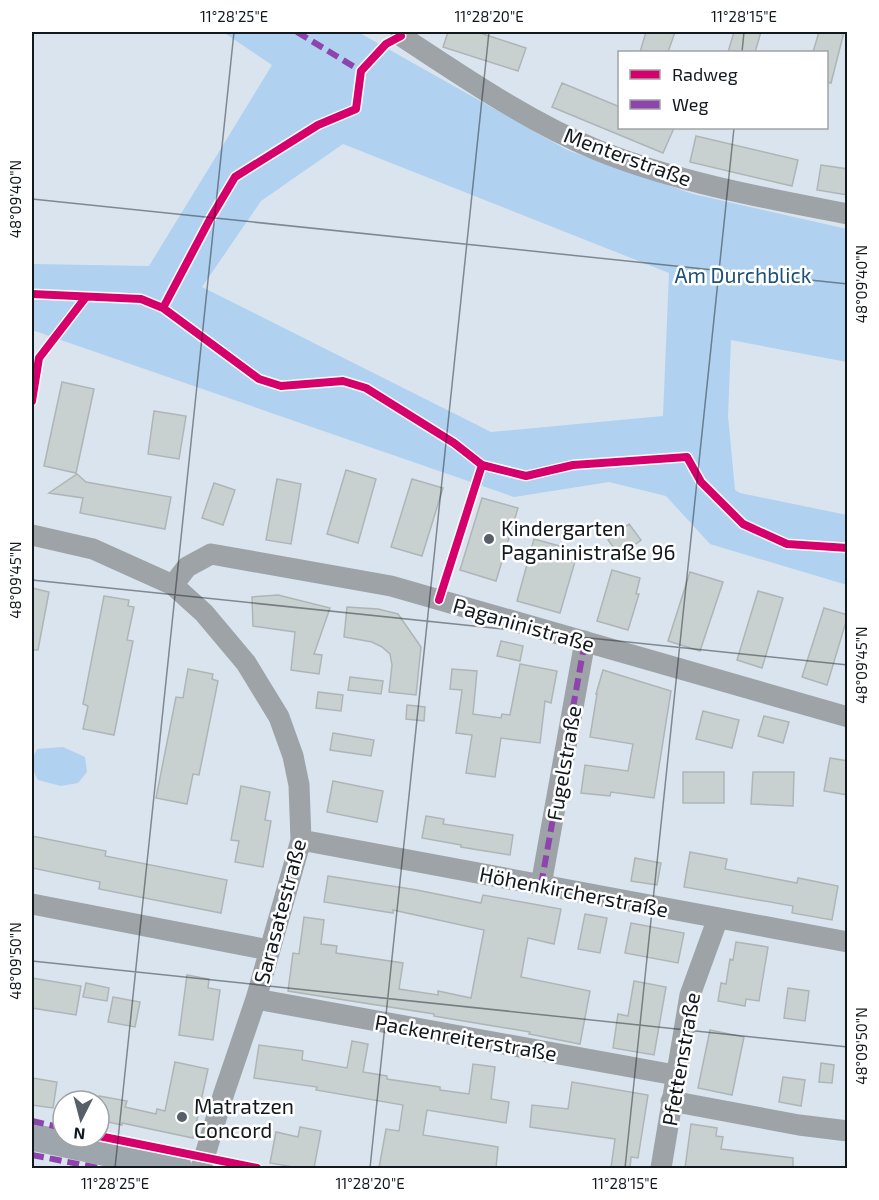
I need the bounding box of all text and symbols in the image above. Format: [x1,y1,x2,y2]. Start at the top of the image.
text: 11°28'25"E [200,7,268,25]
text: 11°28'20"E [454,7,524,25]
text: 11°28'15"E [711,7,777,25]
legend [618,51,828,129]
text: Radweg [672,63,738,85]
text: Weg [672,93,708,115]
street label: Menterstraße [561,121,695,191]
text: 48°09'40"N [6,160,24,238]
text: 48°09'40"N [852,245,870,323]
park label: Am Durchblick [674,262,812,287]
place label: Kindergarten Paganinistraße 96 [501,515,676,564]
marker: Kindergarten Paganinistraße 96 [482,532,496,546]
text: 48°09'45"N [6,541,24,619]
street label: Paganinistraße [450,592,598,656]
text: 48°09'45"N [852,626,870,704]
street label: Fugelstraße [541,704,585,822]
street label: Sarasatestraße [248,836,310,986]
street label: Höhenkircherstraße [477,860,671,922]
text: 48°09'50"N [6,922,24,1000]
street label: Pfettenstraße [656,990,704,1128]
text: 48°09'50"N [852,1007,870,1085]
street label: Packenreiterstraße [373,1009,559,1065]
north arrow [51,1089,111,1149]
place label: Matratzen Concord [194,1093,294,1142]
marker: Matratzen Concord [175,1110,189,1124]
text: N [73,1124,86,1144]
text: 11°28'25"E [81,1174,149,1192]
text: 11°28'20"E [335,1174,405,1192]
text: 11°28'15"E [592,1174,658,1192]

